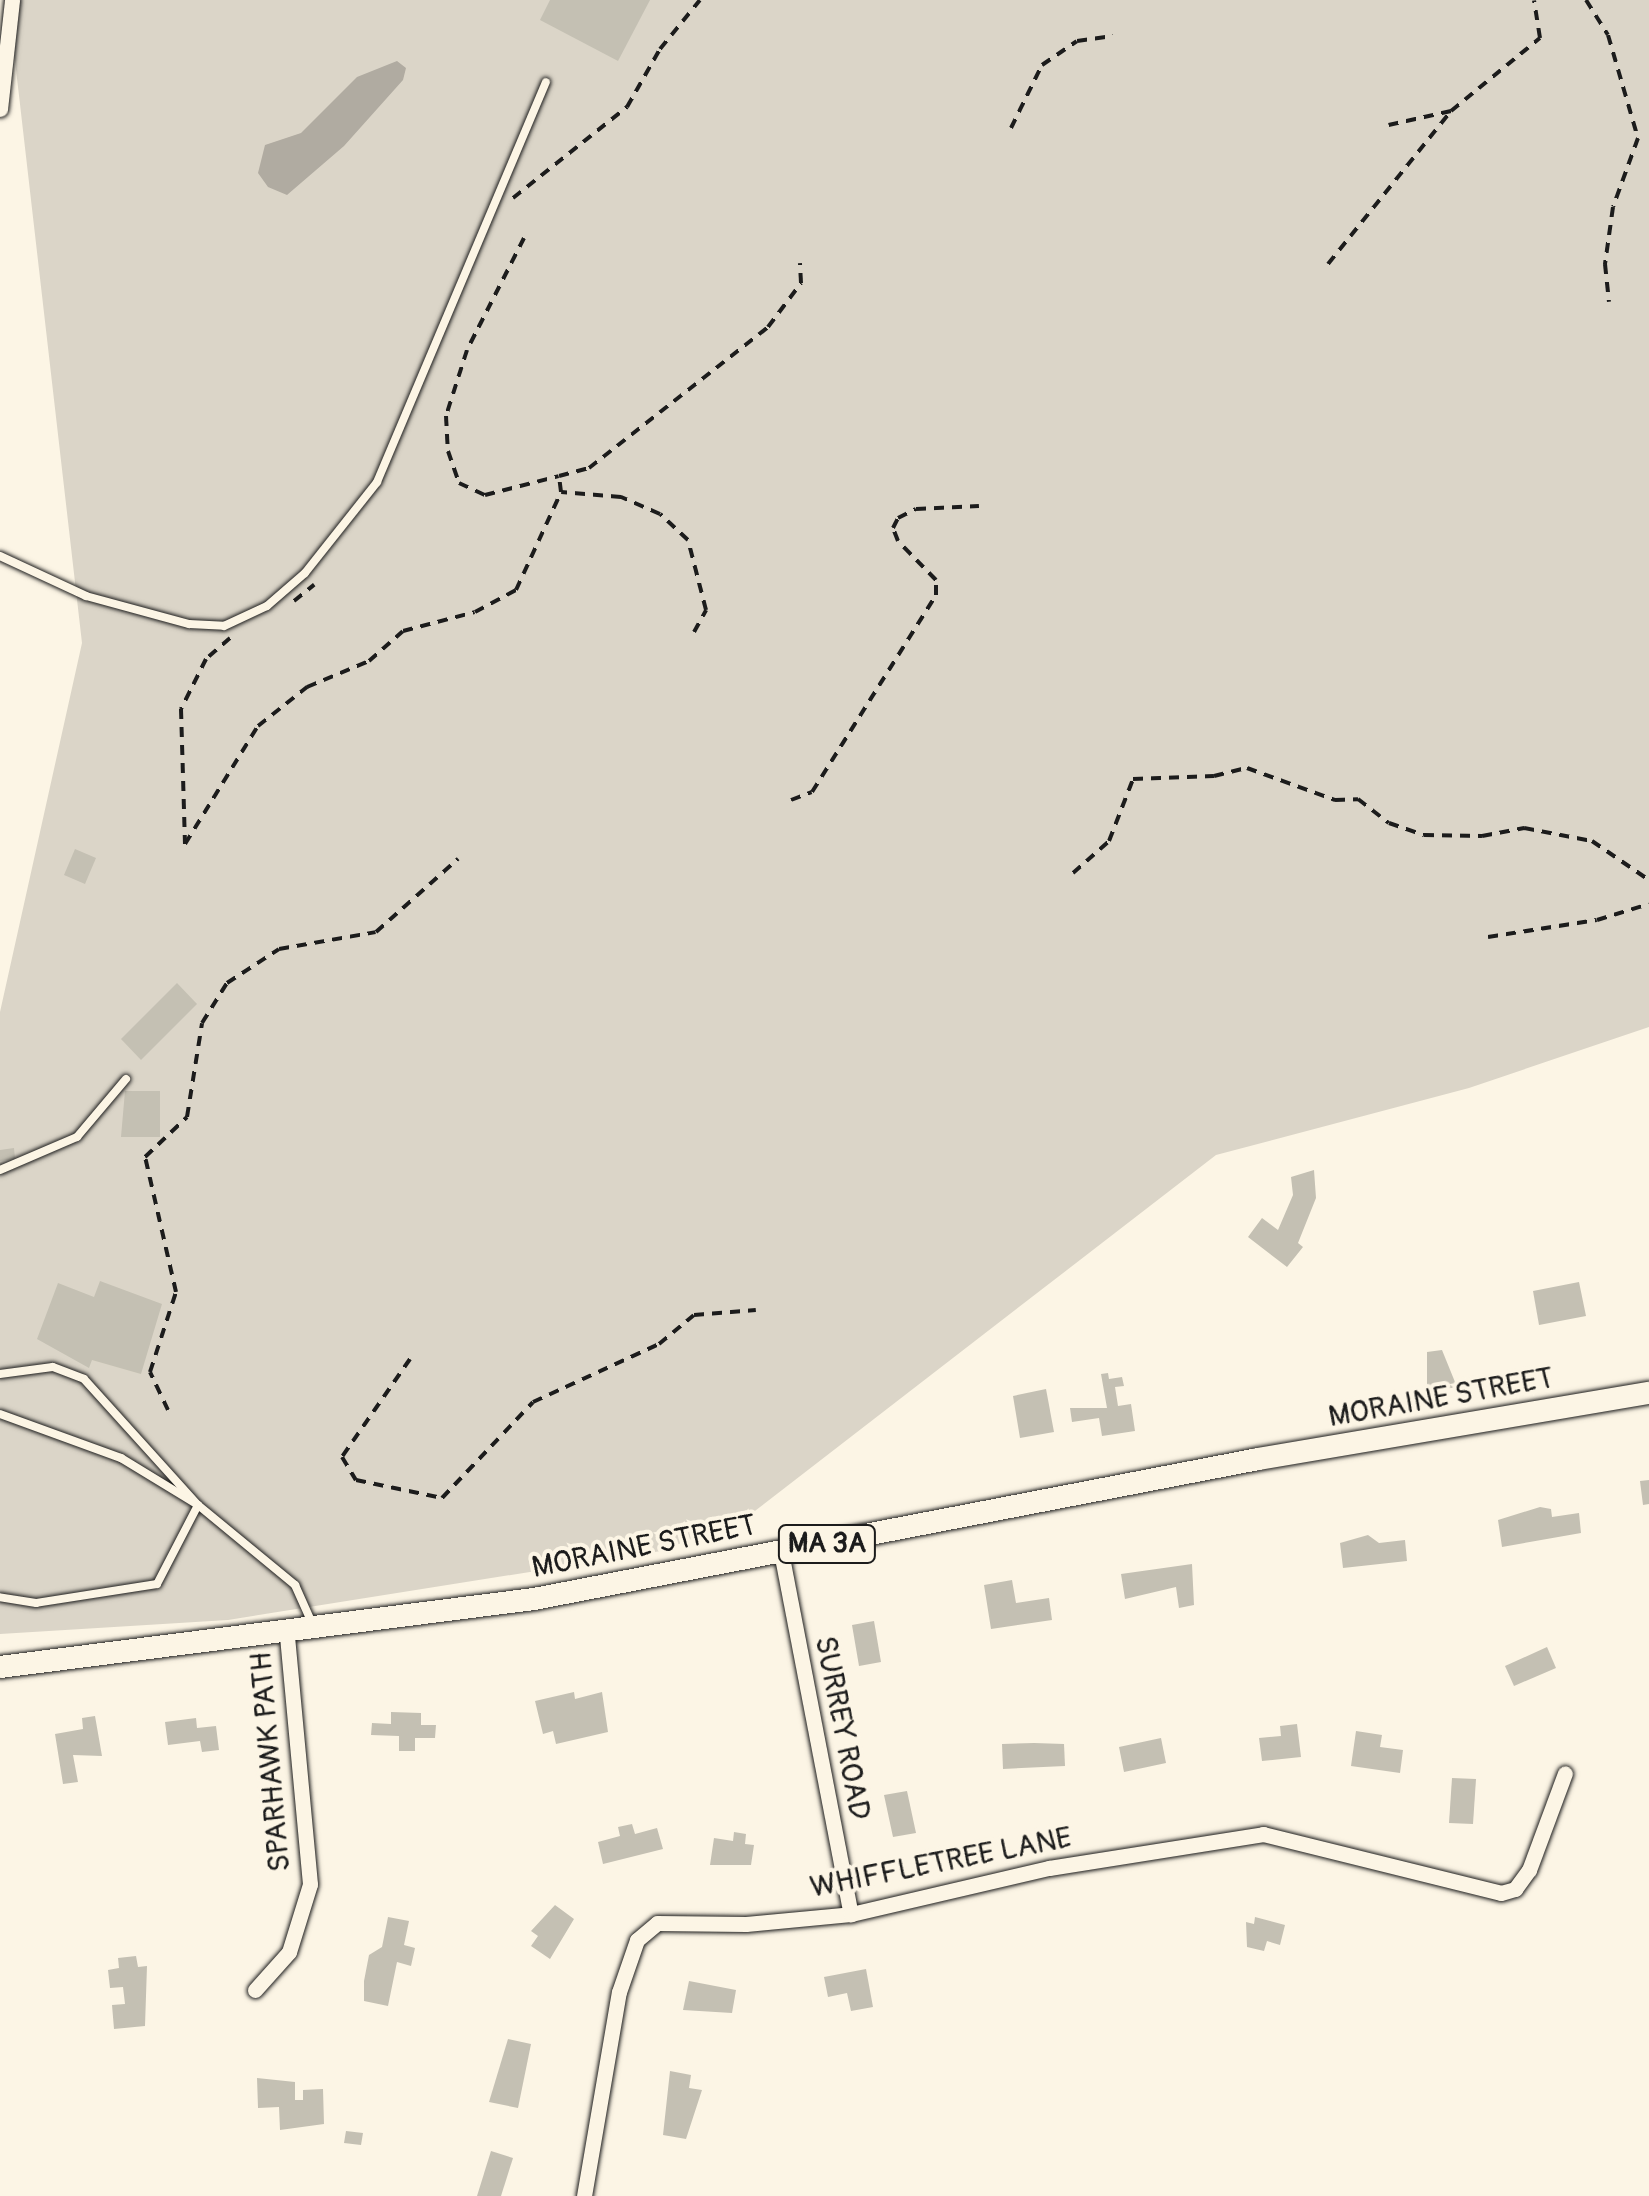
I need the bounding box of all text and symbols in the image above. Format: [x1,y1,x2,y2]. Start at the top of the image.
street label: MORAINE STREET [1326,1361,1556,1435]
street label: MORAINE STREET [529,1508,759,1586]
road number: MA 3A [777,1521,877,1567]
street label: SURREY ROAD [807,1633,877,1823]
street label: SPARHAWK PATH [243,1651,299,1873]
street label: WHIFFLETREE LANE [807,1820,1075,1906]

